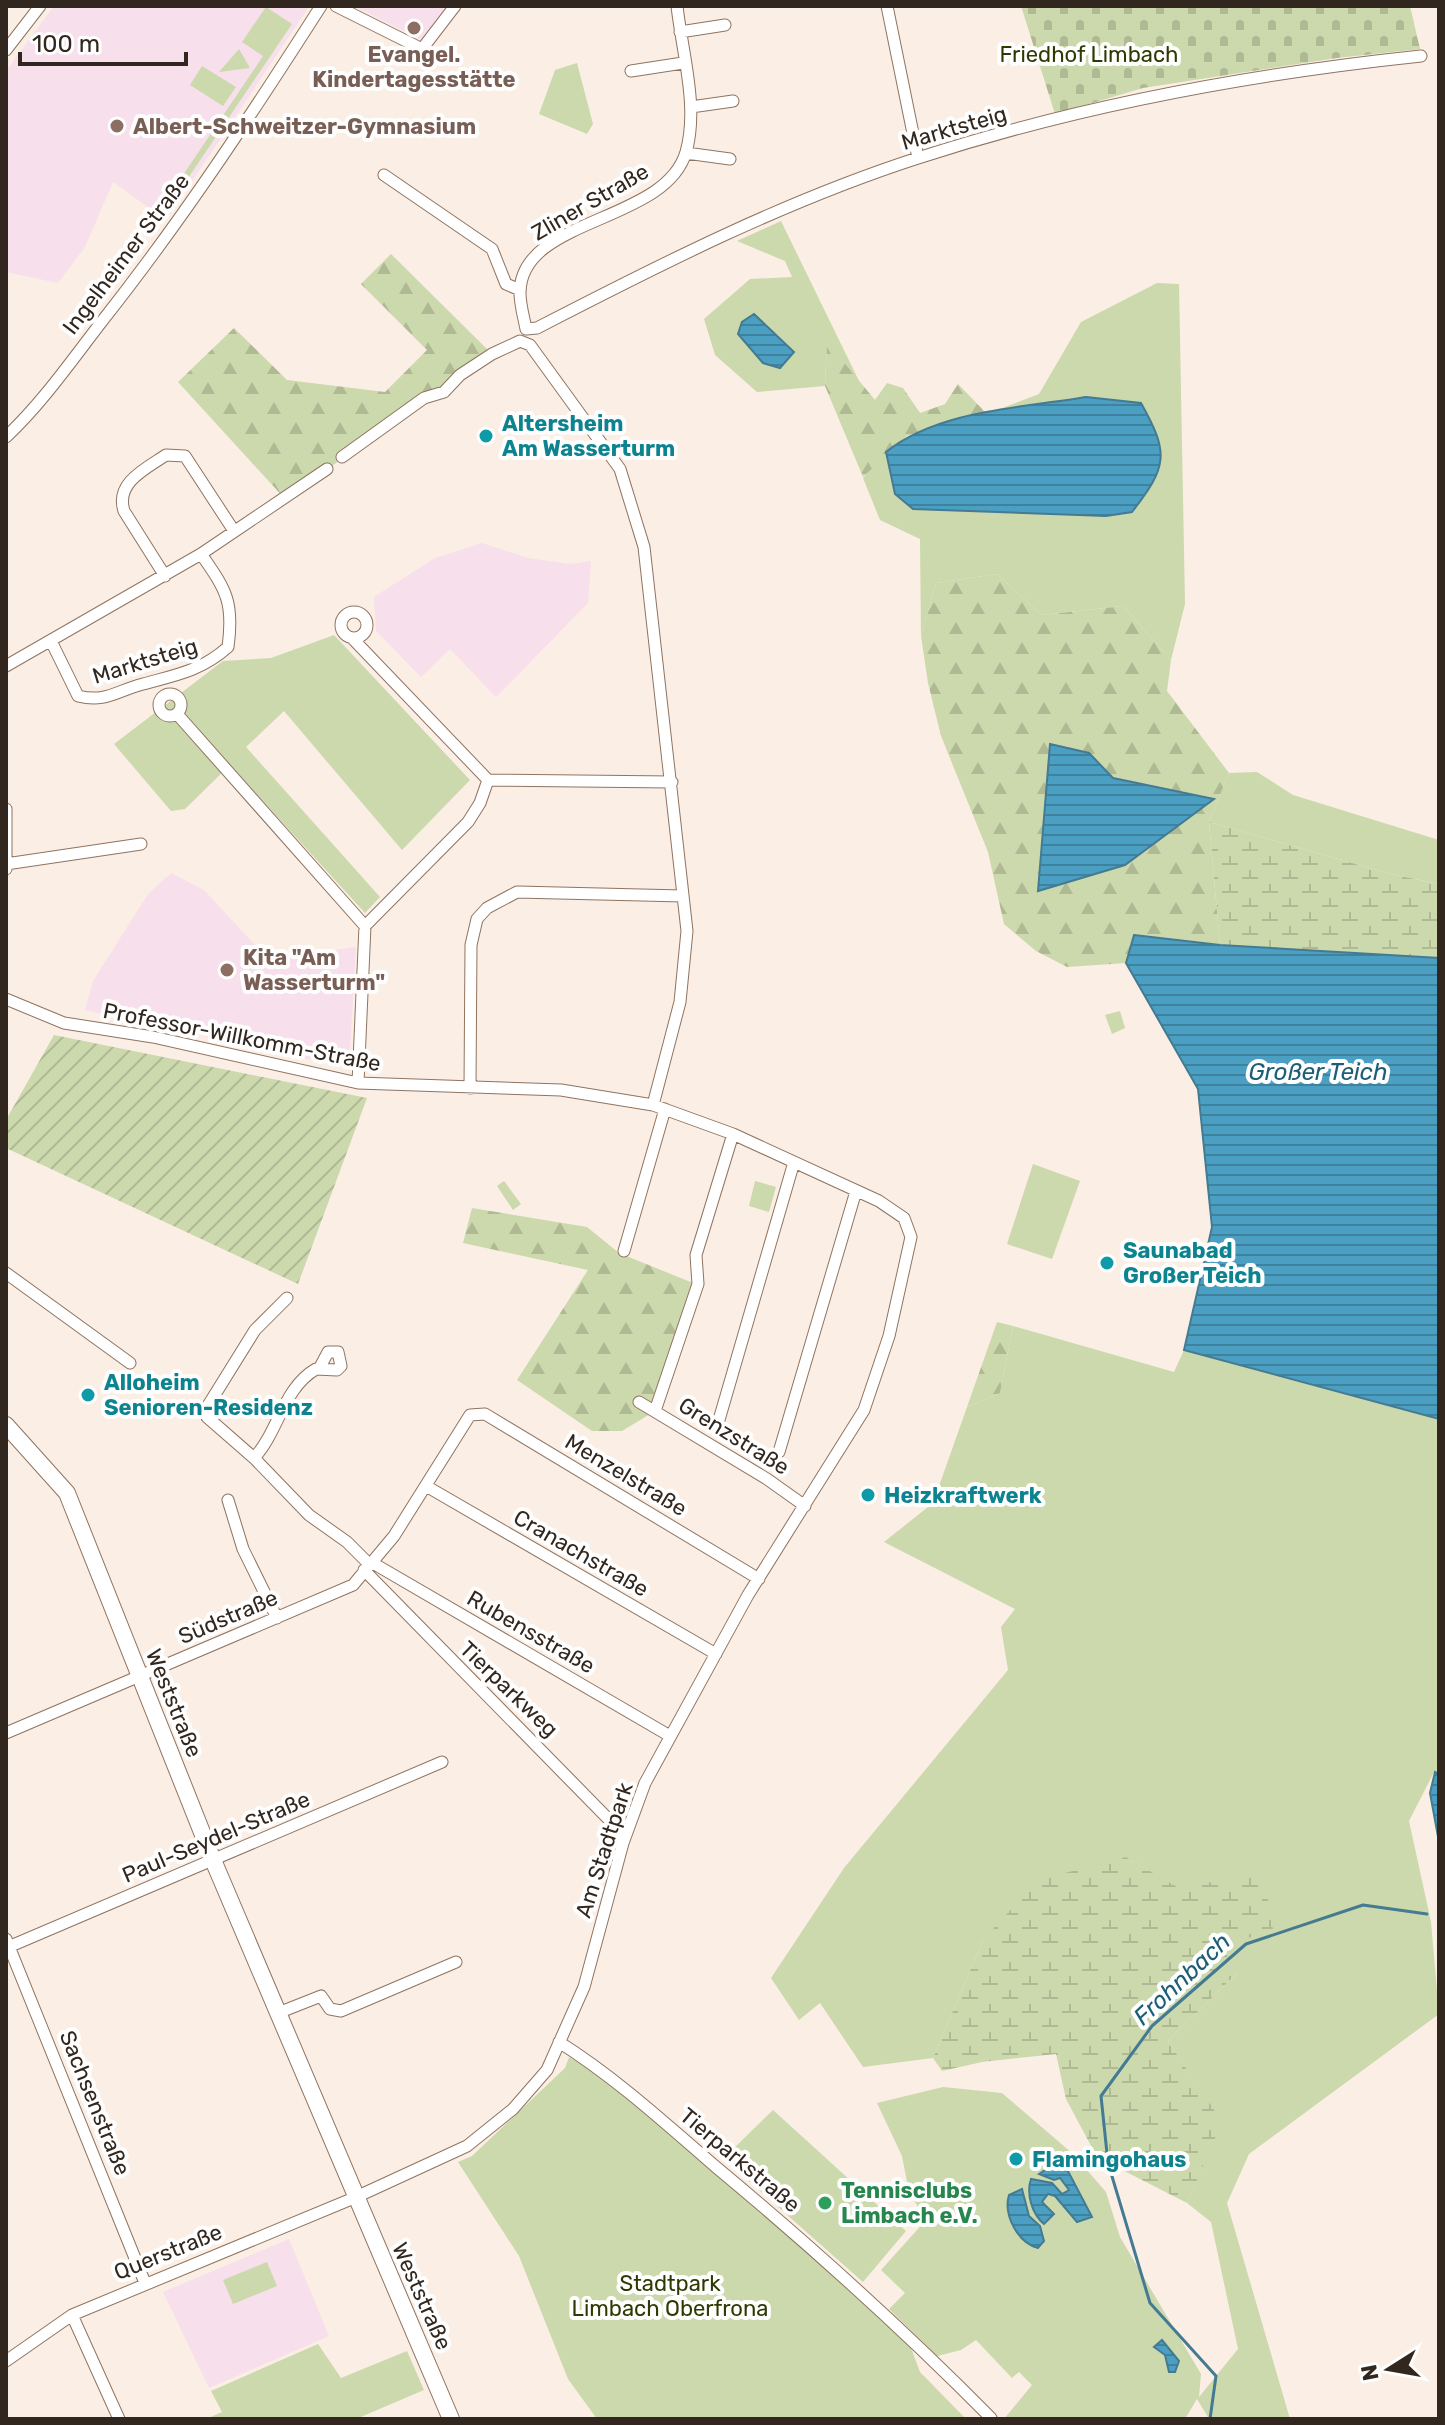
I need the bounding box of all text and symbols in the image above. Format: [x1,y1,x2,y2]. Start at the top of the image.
scale bar [20,16,186,66]
marker: Evangel. Kindertagesstätte [405,19,423,37]
text: 100 m [32,30,100,58]
place label: Evangel. Kindertagesstätte [312,41,516,93]
park label: Friedhof Limbach [1000,41,1178,68]
street label: Marktsteig [898,100,1010,156]
place label: Albert-Schweitzer-Gymnasium [133,113,476,140]
marker: Albert-Schweitzer-Gymnasium [108,117,126,135]
street label: Zliner Straße [527,158,653,246]
street label: Ingelheimer Straße [57,168,195,340]
place label: Altersheim Am Wasserturm [502,410,675,462]
marker: Altersheim Am Wasserturm [477,427,495,445]
street label: Marktsteig [89,632,201,690]
place label: Kita "Am Wasserturm" [243,944,385,996]
marker: Kita "Am Wasserturm" [218,961,236,979]
street label: Professor-Willkomm-Straße [101,997,383,1077]
water label: Großer Teich [1248,1058,1388,1086]
place label: Saunabad Großer Teich [1123,1237,1262,1289]
marker: Saunabad Großer Teich [1098,1254,1116,1272]
place label: Alloheim Senioren-Residenz [104,1369,313,1421]
marker: Alloheim Senioren-Residenz [79,1386,97,1404]
street label: Grenzstraße [674,1391,794,1481]
street label: Menzelstraße [560,1428,692,1522]
place label: Heizkraftwerk [884,1482,1042,1509]
marker: Heizkraftwerk [859,1486,877,1504]
street label: Cranachstraße [509,1503,653,1603]
street label: Südstraße [174,1584,282,1650]
street label: Rubensstraße [462,1585,600,1679]
street label: Tierparkweg [454,1635,564,1743]
street label: Weststraße [140,1645,208,1761]
street label: Am Stadtpark [569,1778,639,1921]
street label: Paul-Seydel-Straße [118,1785,314,1889]
water label: Frohnbach [1128,1927,1236,2031]
street label: Sachsenstraße [54,2027,136,2179]
street label: Tierparkstraße [674,2102,806,2218]
place label: Flamingohaus [1032,2146,1186,2173]
marker: Flamingohaus [1007,2150,1025,2168]
place label: Tennisclubs Limbach e.V. [841,2177,978,2229]
marker: Tennisclubs Limbach e.V. [816,2194,834,2212]
street label: Querstraße [110,2218,226,2286]
street label: Weststraße [386,2238,458,2354]
park label: Stadtpark Limbach Oberfrona [572,2270,768,2322]
north arrow [1349,2329,1429,2409]
text: N [1355,2362,1385,2383]

